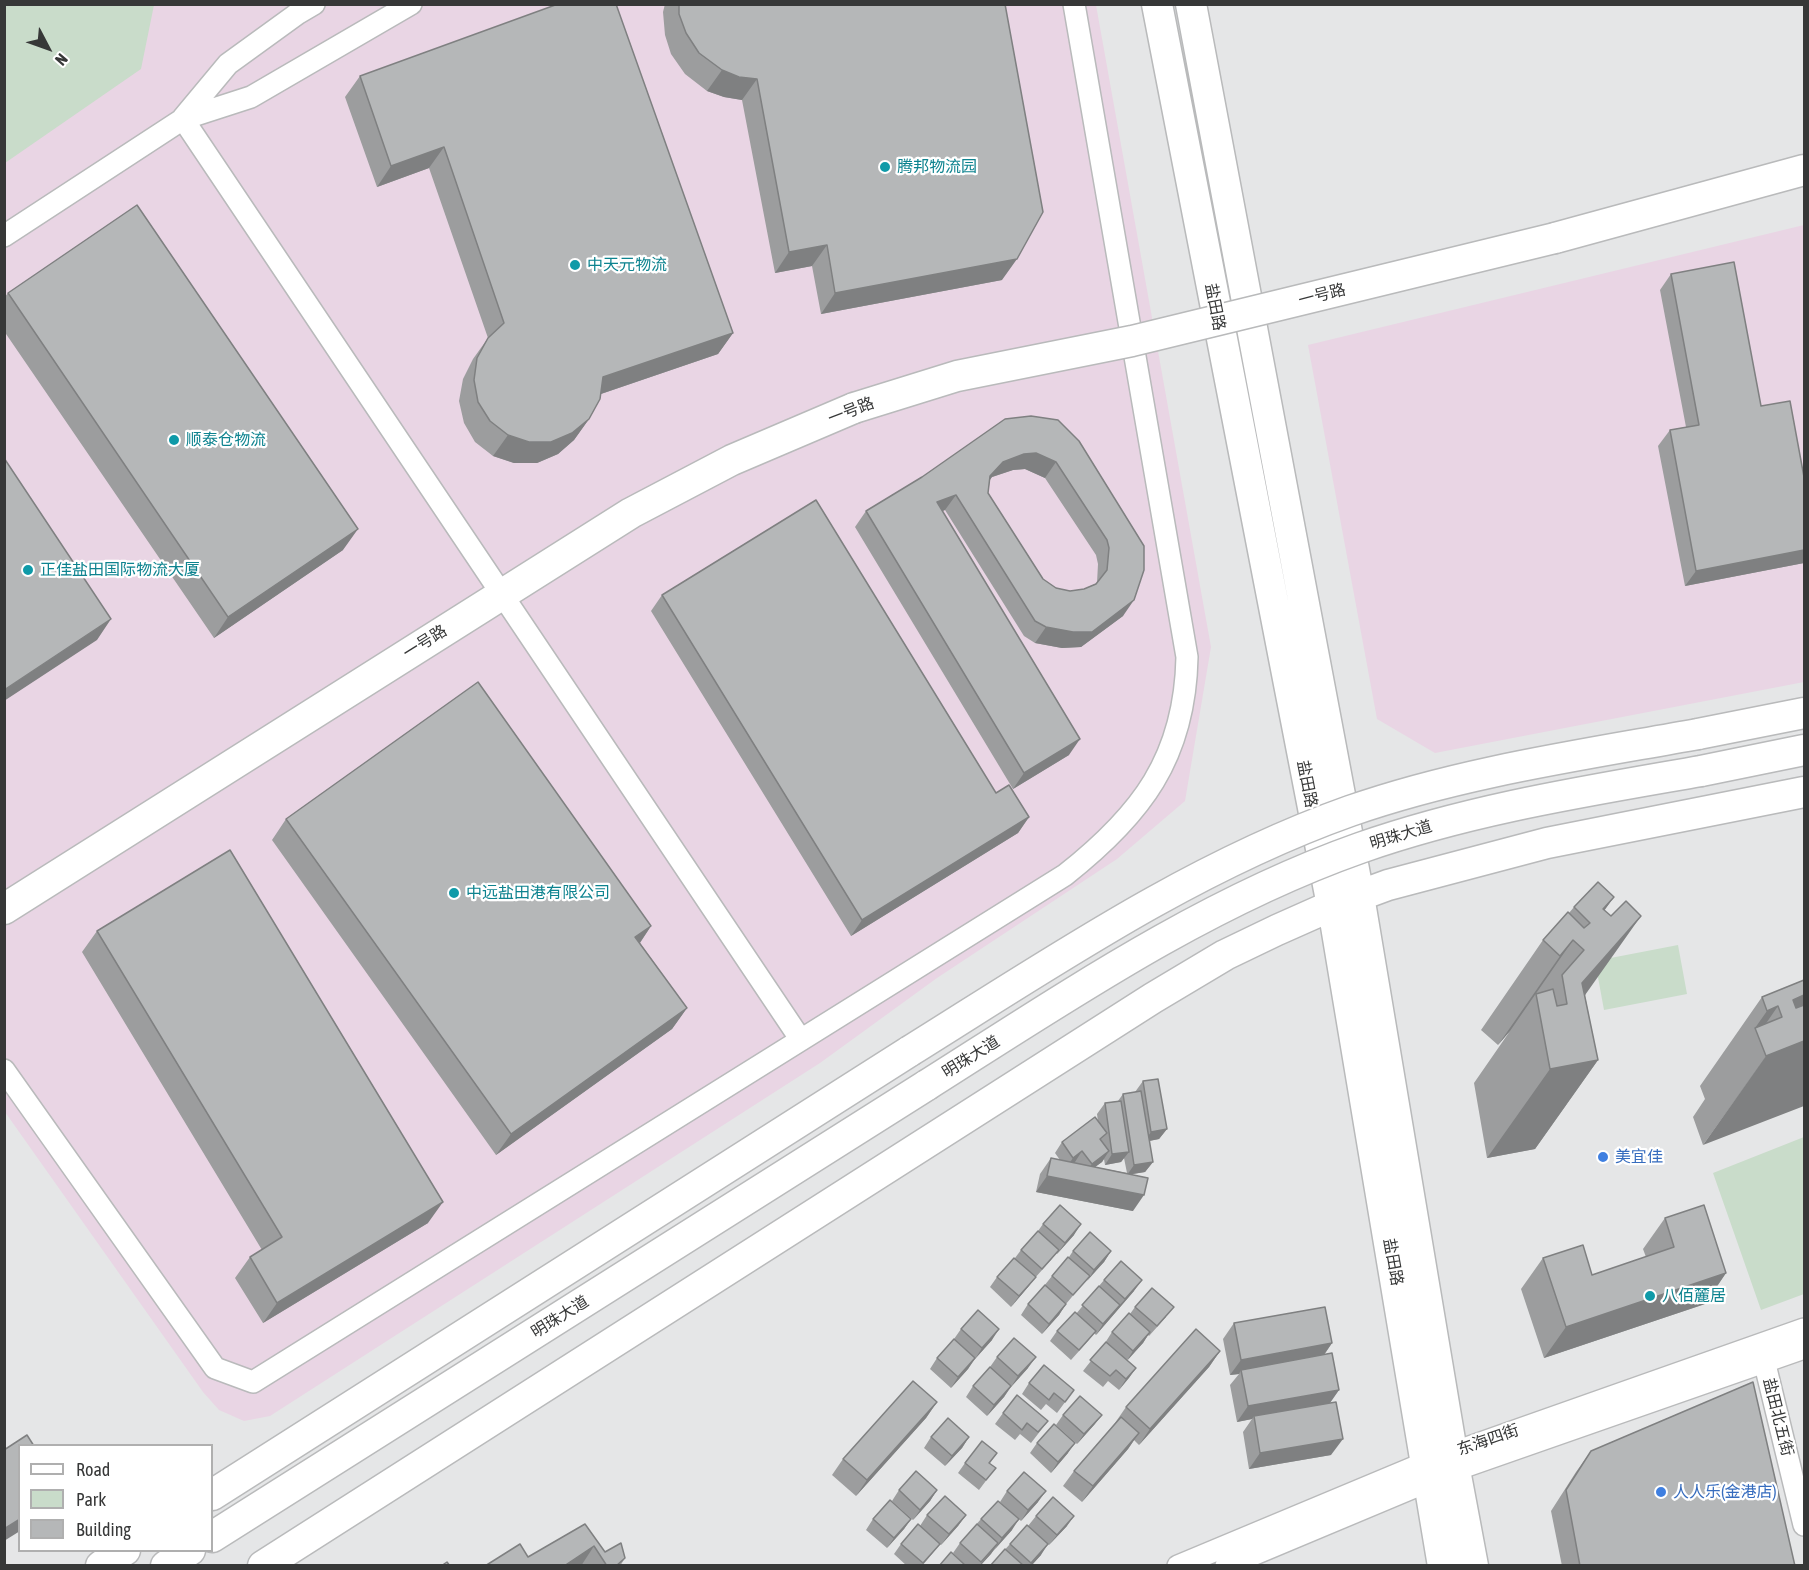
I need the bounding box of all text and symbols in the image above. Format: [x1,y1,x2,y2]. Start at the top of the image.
north arrow [18,18,78,78]
text: N [52,50,71,69]
place label: 腾邦物流园 [897,157,977,177]
marker: 腾邦物流园 [878,160,892,174]
place label: 中天元物流 [587,255,667,275]
marker: 中天元物流 [568,258,582,272]
street label: 一号路 [1296,280,1348,310]
street label: 盐田路 [1201,282,1229,332]
street label: 一号路 [825,393,877,429]
place label: 顺泰仓物流 [186,430,266,450]
marker: 顺泰仓物流 [167,433,181,447]
place label: 正佳盐田国际物流大厦 [40,560,200,580]
marker: 正佳盐田国际物流大厦 [21,563,35,577]
street label: 一号路 [400,621,450,663]
street label: 盐田路 [1293,759,1321,809]
street label: 明珠大道 [1368,816,1434,854]
place label: 中远盐田港有限公司 [466,883,610,903]
marker: 中远盐田港有限公司 [447,886,461,900]
street label: 明珠大道 [939,1032,1003,1082]
place label: 美宜佳 [1615,1147,1663,1167]
marker: 美宜佳 [1596,1150,1610,1164]
street label: 盐田路 [1379,1237,1407,1287]
place label: 八佰麓居 [1662,1286,1726,1306]
marker: 八佰麓居 [1643,1289,1657,1303]
street label: 明珠大道 [528,1292,592,1342]
street label: 盐田北五街 [1759,1376,1797,1458]
street label: 东海四街 [1455,1421,1521,1459]
legend [18,1444,213,1552]
text: Road [76,1459,110,1480]
place label: 人人乐(金港店) [1673,1482,1777,1502]
marker: 人人乐(金港店) [1654,1485,1668,1499]
text: Park [76,1489,106,1510]
text: Building [76,1519,131,1540]

